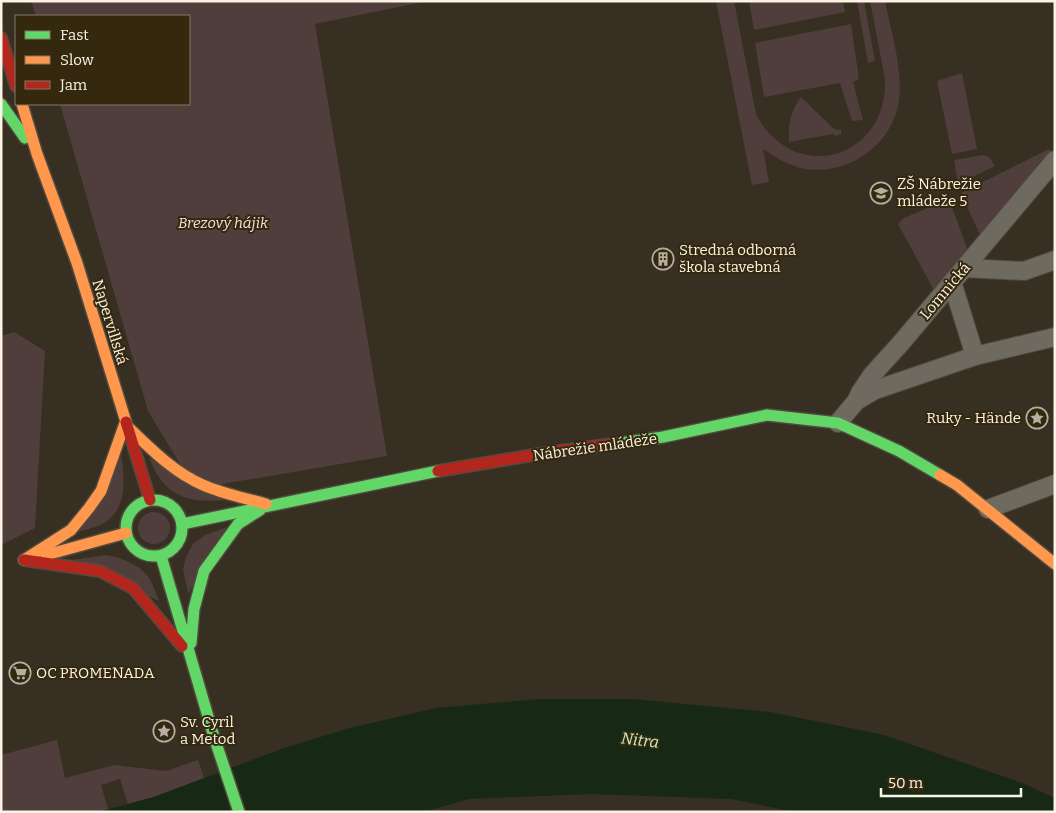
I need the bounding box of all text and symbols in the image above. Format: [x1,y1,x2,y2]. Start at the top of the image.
legend [15,15,190,105]
text: Fast [60,26,89,44]
text: Slow [60,51,95,69]
text: Jam [59,76,88,94]
place label: ZŠ Nábrežie mládeže 5 [897,175,981,210]
school or university icon: ZŠ Nábrežie mládeže 5 [869,181,893,205]
park label: Brezový hájik [178,214,269,232]
place label: Stredná odborná škola stavebná [679,241,796,276]
building icon: Stredná odborná škola stavebná [651,247,675,271]
street label: Lomnická [916,259,974,323]
street label: Napervillská [89,277,131,367]
place icon: Ruky - Hände [1025,406,1049,430]
place label: Ruky - Hände [926,409,1021,427]
street label: Nábrežie mládeže [532,429,658,465]
supermarket icon: OC PROMENADA [8,661,32,685]
place label: OC PROMENADA [36,664,155,682]
place label: Sv. Cyril a Metod [180,713,235,748]
place icon: Sv. Cyril a Metod [152,719,176,743]
water label: Nitra [620,728,660,752]
scale bar [881,766,1021,798]
text: 50 m [888,774,924,792]

